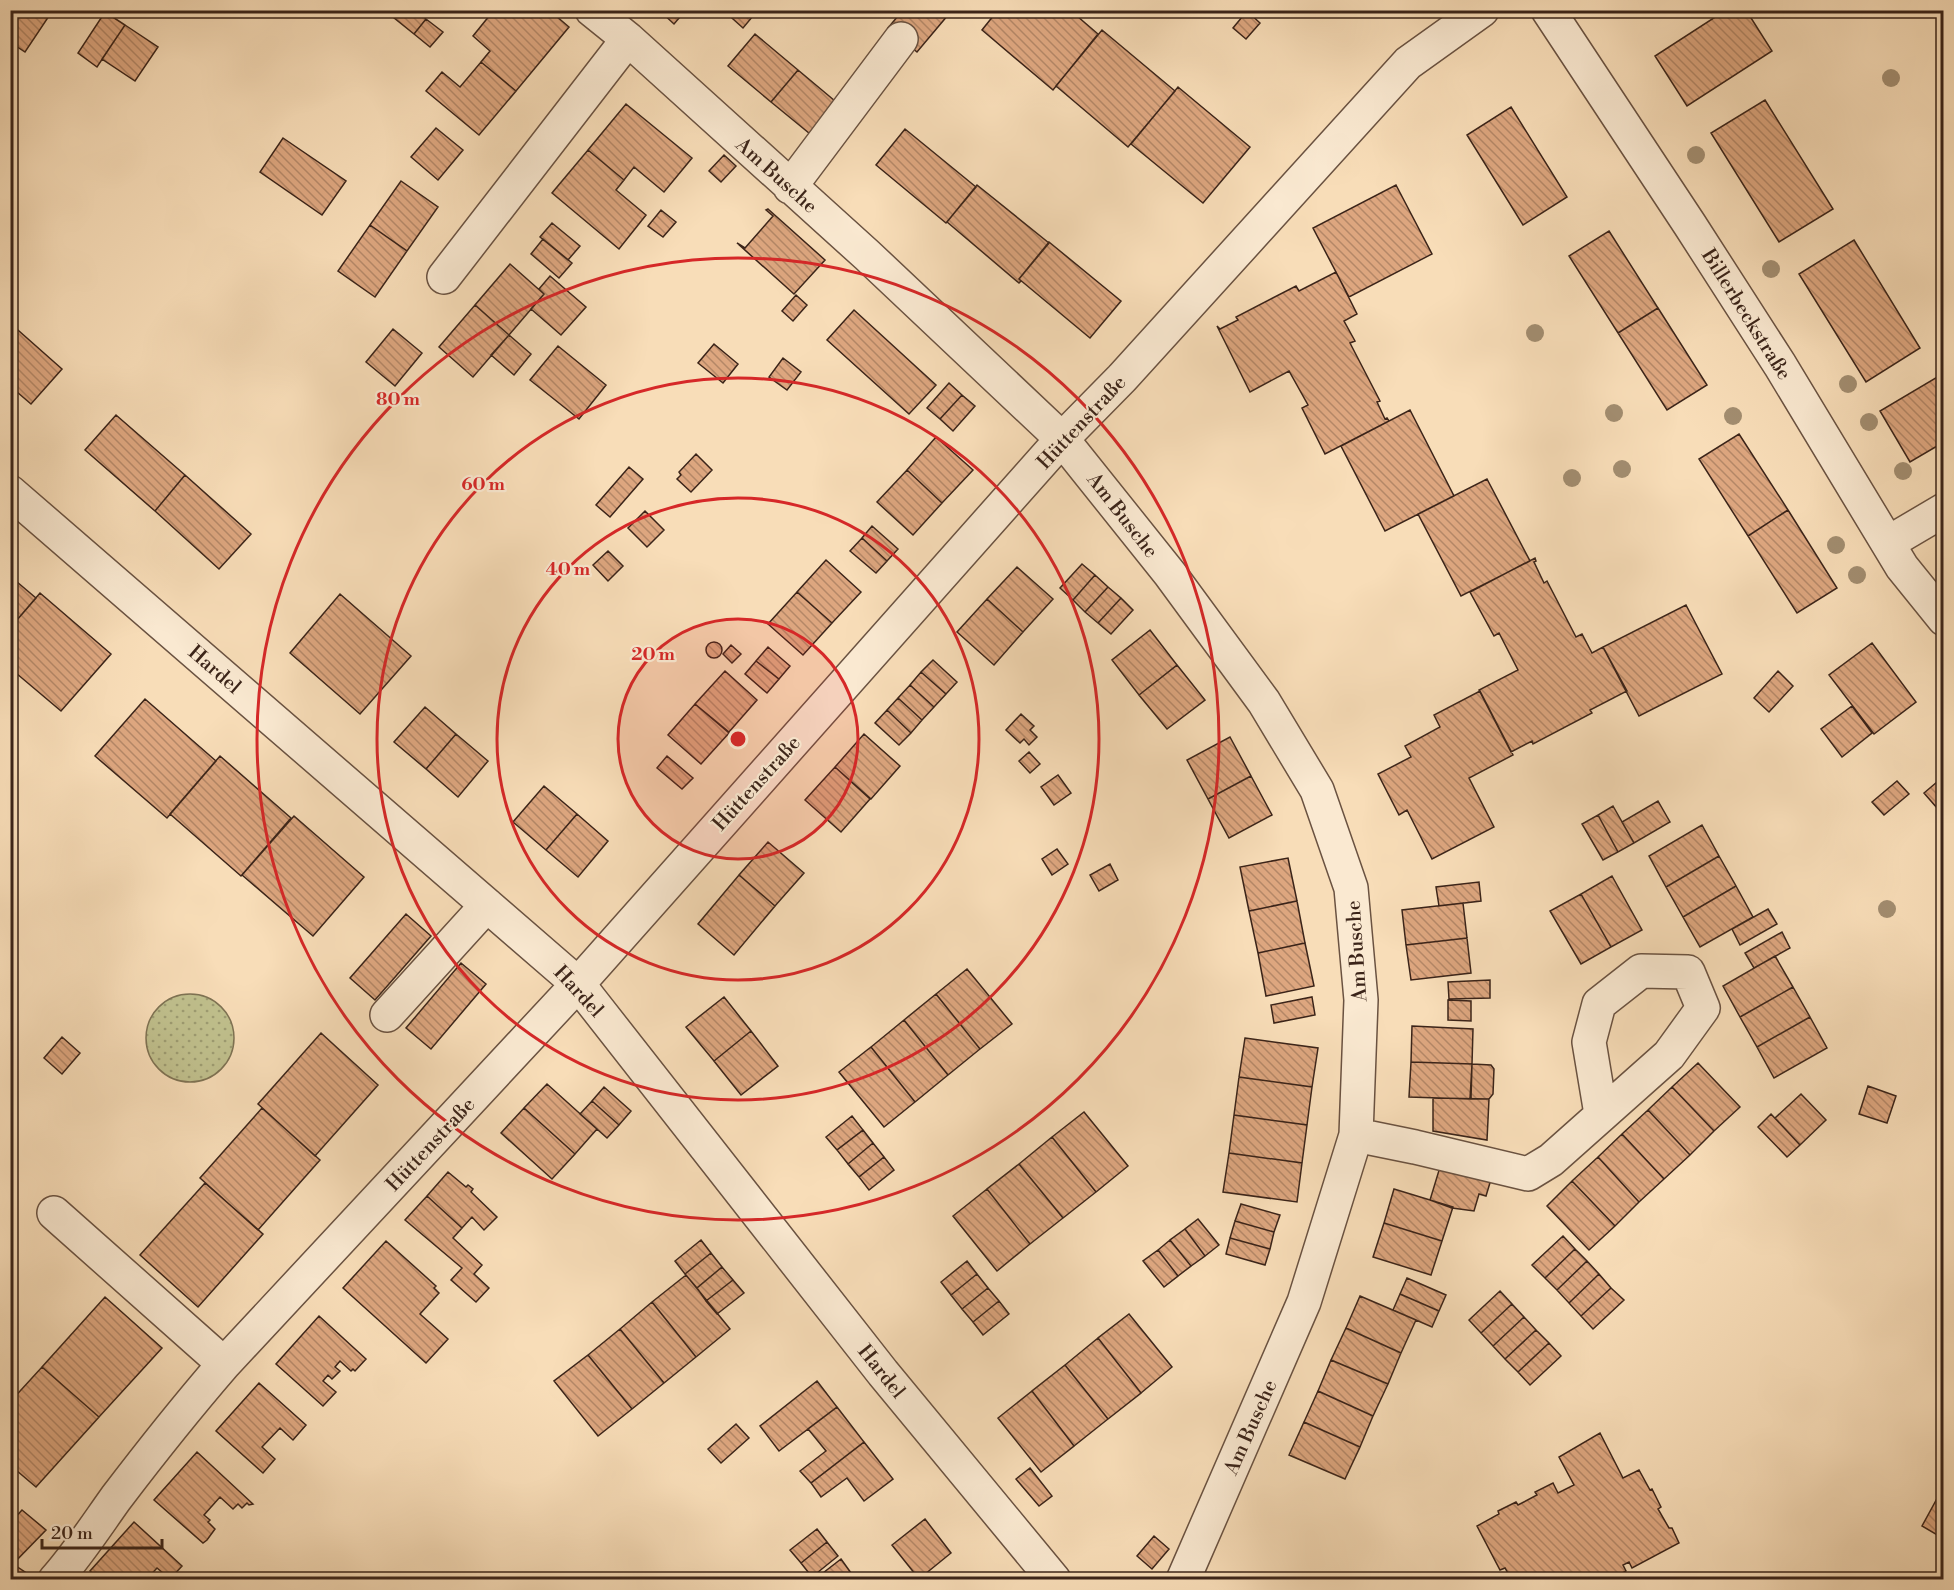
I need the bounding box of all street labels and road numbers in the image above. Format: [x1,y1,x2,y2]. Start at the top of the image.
street label: Am Busche [729,132,822,219]
street label: Billerbeckstraße [1695,244,1796,385]
street label: Hüttenstraße [1032,371,1132,475]
street label: Am Busche [1080,467,1163,564]
street label: Hardel [182,640,246,700]
street label: Hüttenstraße [708,731,806,837]
street label: Am Busche [1341,899,1374,1003]
street label: Hardel [548,961,608,1023]
street label: Hüttenstraße [381,1093,481,1197]
street label: Hardel [852,1340,910,1404]
street label: Am Busche [1219,1376,1283,1480]

